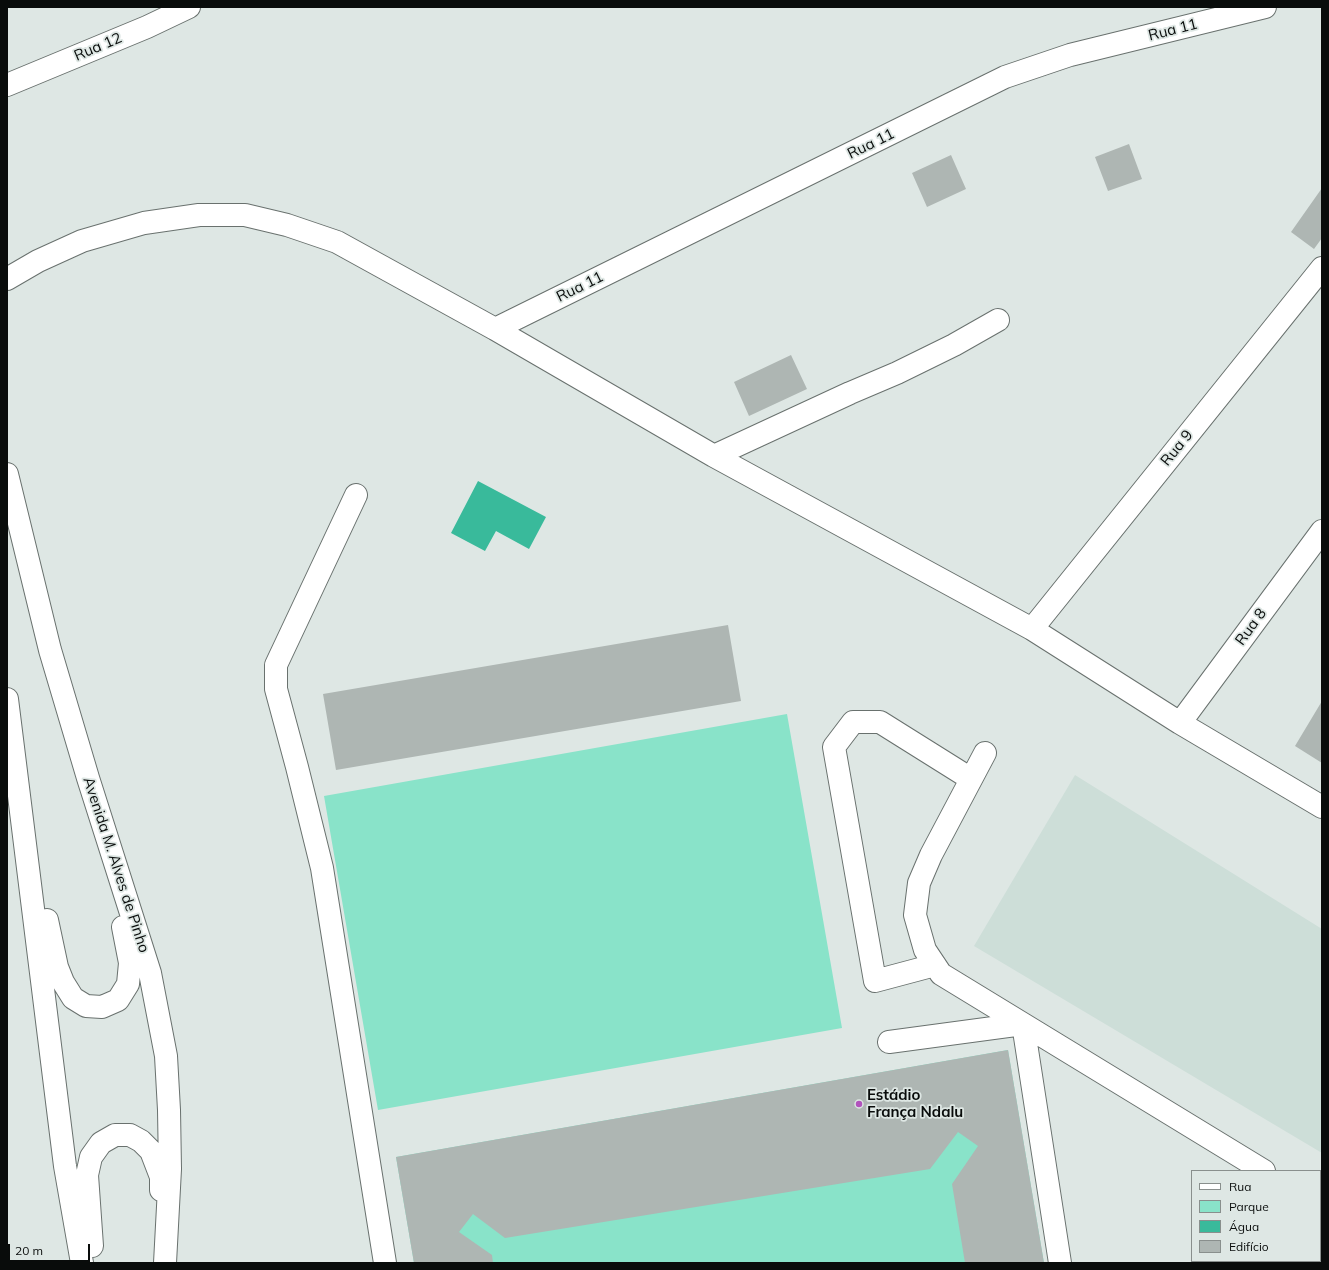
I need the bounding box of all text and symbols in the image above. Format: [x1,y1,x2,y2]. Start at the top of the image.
street label: Rua 11 [1147,15,1199,45]
street label: Rua 12 [71,29,125,65]
street label: Rua 11 [845,125,897,163]
street label: Rua 11 [554,268,606,306]
street label: Rua 9 [1157,426,1197,470]
street label: Rua 8 [1232,605,1270,649]
street label: Avenida M. Alves de Pinho [79,775,153,955]
place label: Estádio França Ndalu [867,1086,963,1121]
marker: Estádio França Ndalu [854,1099,864,1109]
legend [1191,1170,1321,1262]
text: Rua [1229,1179,1251,1194]
text: Parque [1229,1199,1269,1214]
text: Água [1229,1219,1259,1234]
scale bar [10,1236,92,1262]
text: Edifício [1229,1239,1269,1254]
text: 20 m [15,1243,43,1258]

